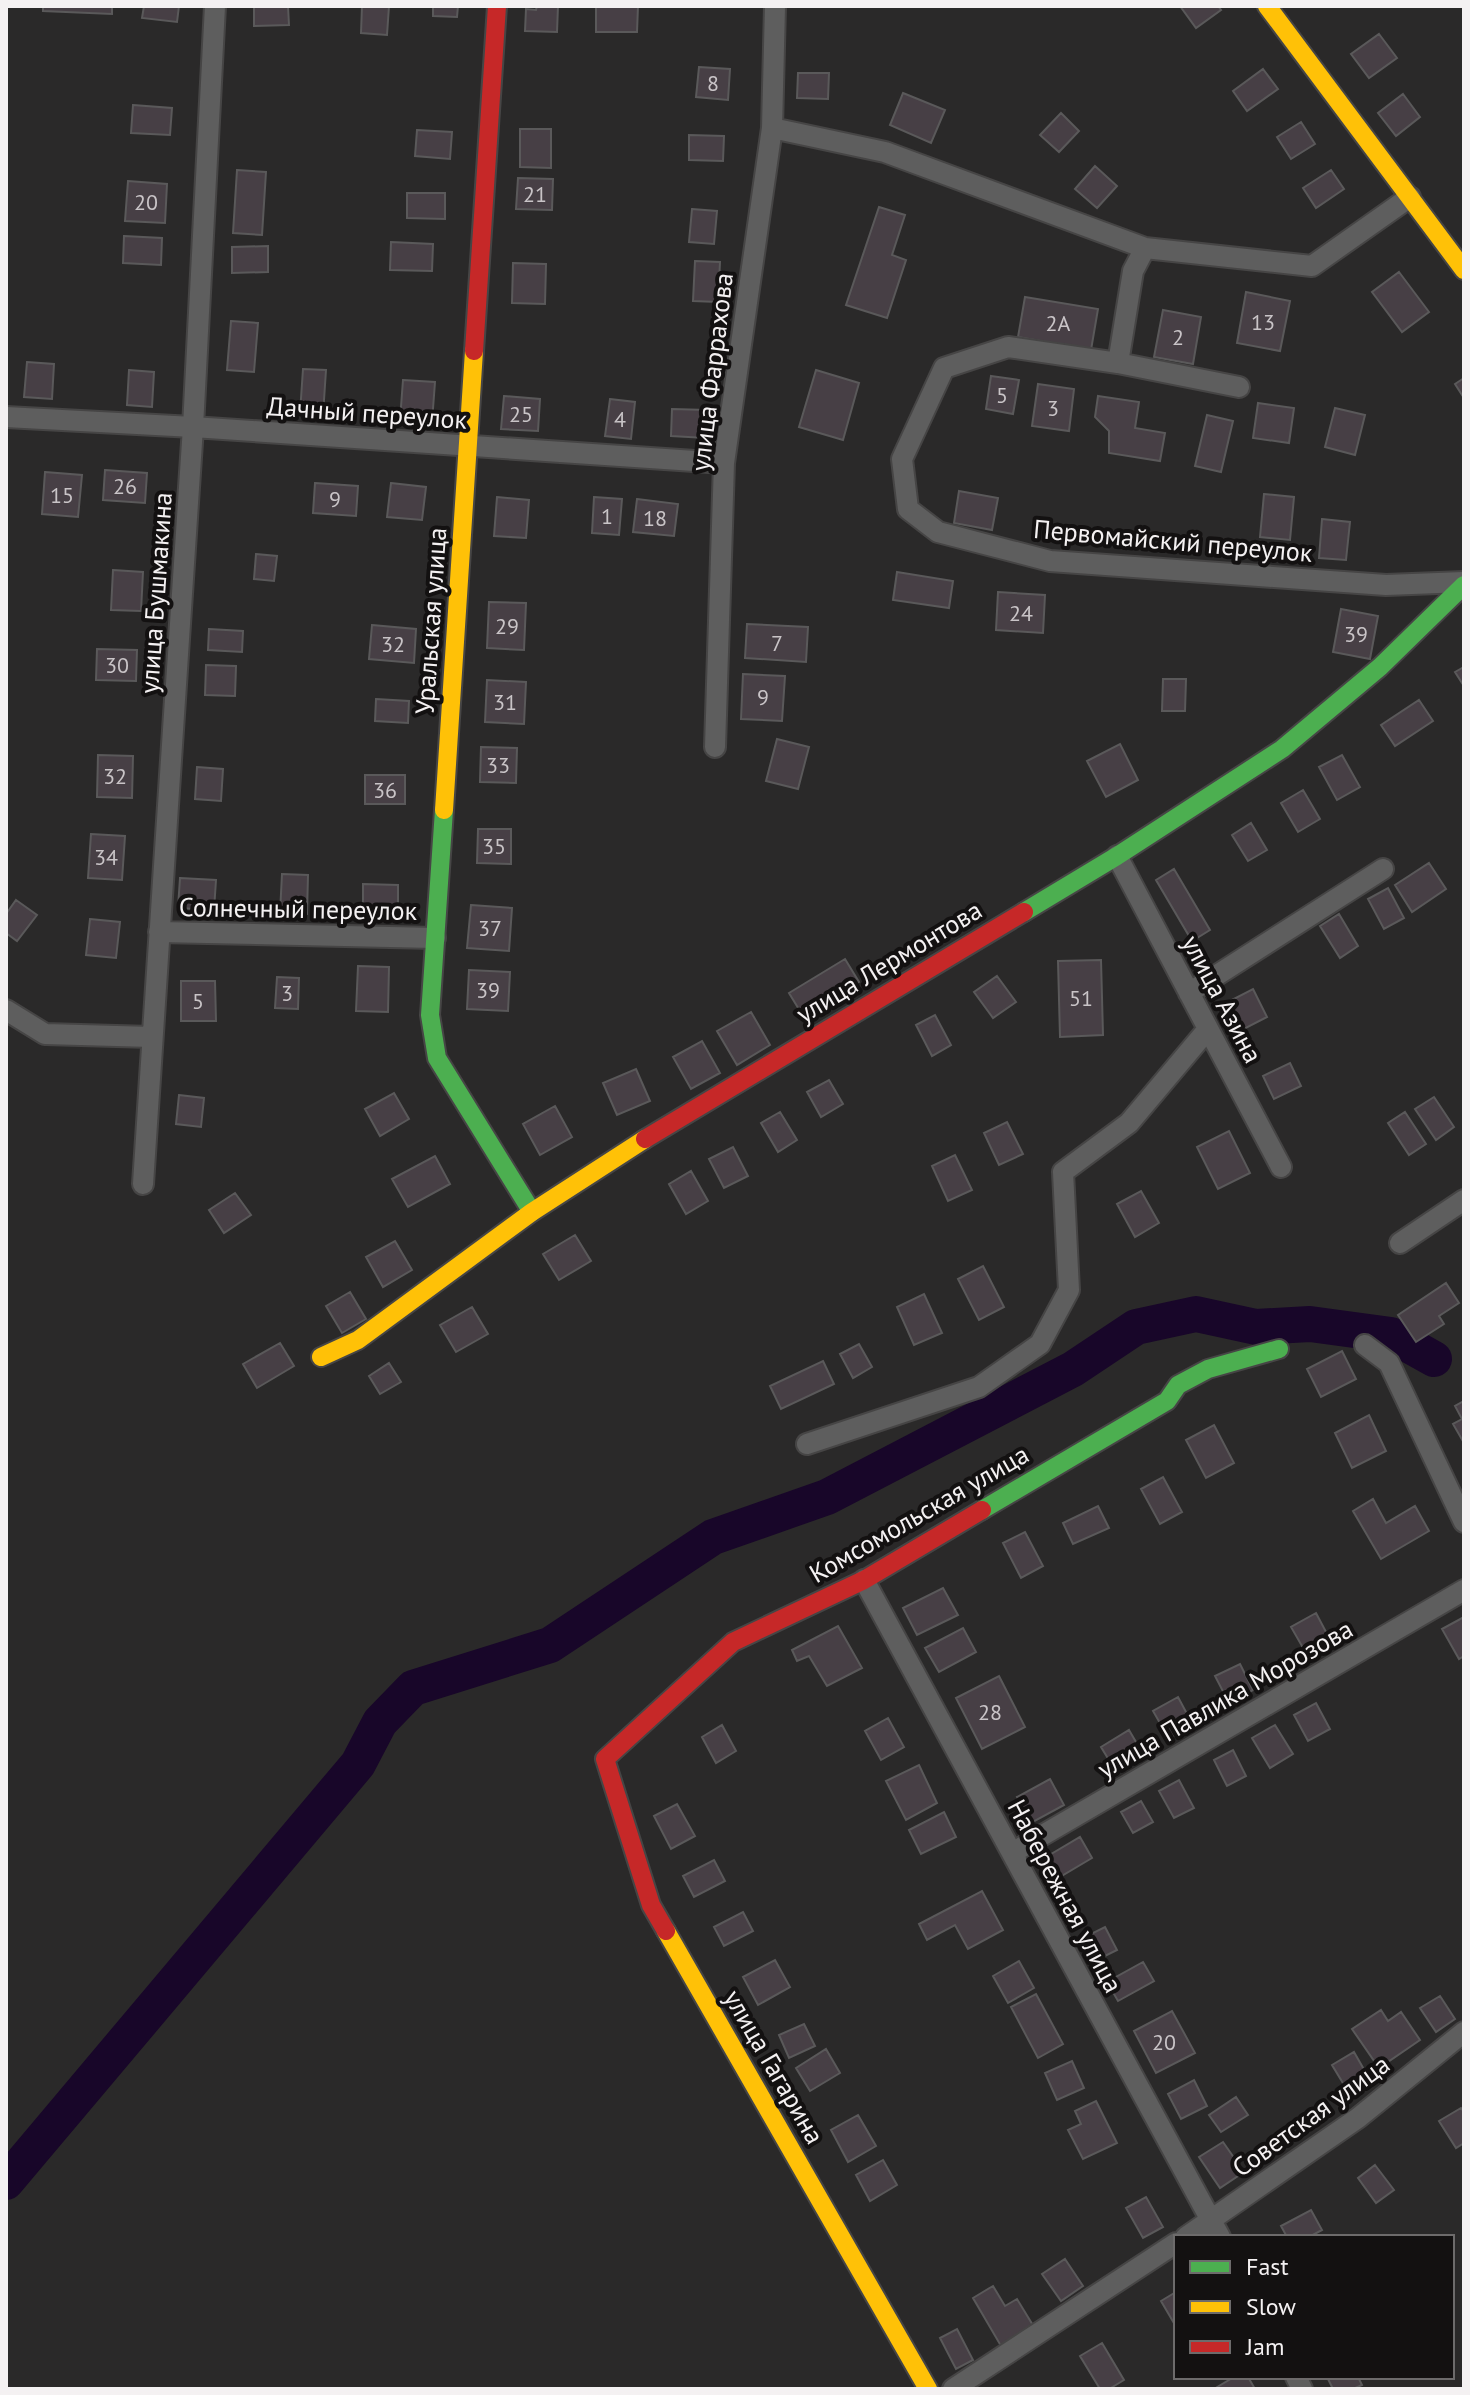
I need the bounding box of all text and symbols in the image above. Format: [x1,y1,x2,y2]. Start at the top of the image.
house number: 8 [707,69,719,97]
house number: 21 [523,180,547,208]
house number: 20 [134,188,158,216]
street label: улица Фаррахова [683,271,740,473]
house number: 13 [1251,308,1275,336]
house number: 2А [1046,309,1071,337]
house number: 2 [1172,323,1184,351]
house number: 5 [996,381,1008,409]
street label: Дачный переулок [266,389,469,436]
house number: 3 [1047,394,1059,422]
house number: 25 [509,400,533,428]
house number: 4 [614,405,626,433]
house number: 26 [113,472,137,500]
house number: 15 [50,481,74,509]
house number: 9 [329,485,341,513]
street label: улица Бушмакина [132,491,179,695]
house number: 1 [601,502,613,530]
house number: 18 [643,504,667,532]
street label: Первомайский переулок [1032,512,1314,569]
street label: Уральская улица [408,526,453,716]
house number: 24 [1009,599,1033,627]
house number: 29 [495,612,519,640]
house number: 39 [1344,620,1368,648]
house number: 7 [771,629,783,657]
house number: 32 [381,630,405,658]
house number: 30 [105,651,129,679]
house number: 9 [757,683,769,711]
house number: 31 [493,688,517,716]
house number: 33 [486,751,510,779]
house number: 32 [103,762,127,790]
house number: 36 [373,776,397,804]
house number: 35 [482,832,506,860]
house number: 34 [94,843,118,871]
street label: Солнечный переулок [179,890,418,927]
street label: улица Лермонтова [790,893,988,1030]
house number: 37 [478,914,502,942]
street label: улица Азина [1175,929,1270,1068]
house number: 39 [476,976,500,1004]
house number: 3 [281,979,293,1007]
house number: 51 [1069,984,1093,1012]
house number: 5 [192,987,204,1015]
street label: Комсомольская улица [803,1437,1034,1590]
street label: улица Павлика Морозова [1091,1612,1358,1785]
house number: 28 [978,1698,1002,1726]
street label: Набережная улица [1001,1793,1130,1998]
street label: улица Гагарина [717,1984,832,2150]
house number: 20 [1152,2028,1176,2056]
street label: Советская улица [1226,2047,1396,2184]
legend [1174,2235,1454,2379]
text: Fast [1246,2251,1289,2282]
text: Slow [1246,2291,1296,2322]
text: Jam [1245,2331,1284,2362]

